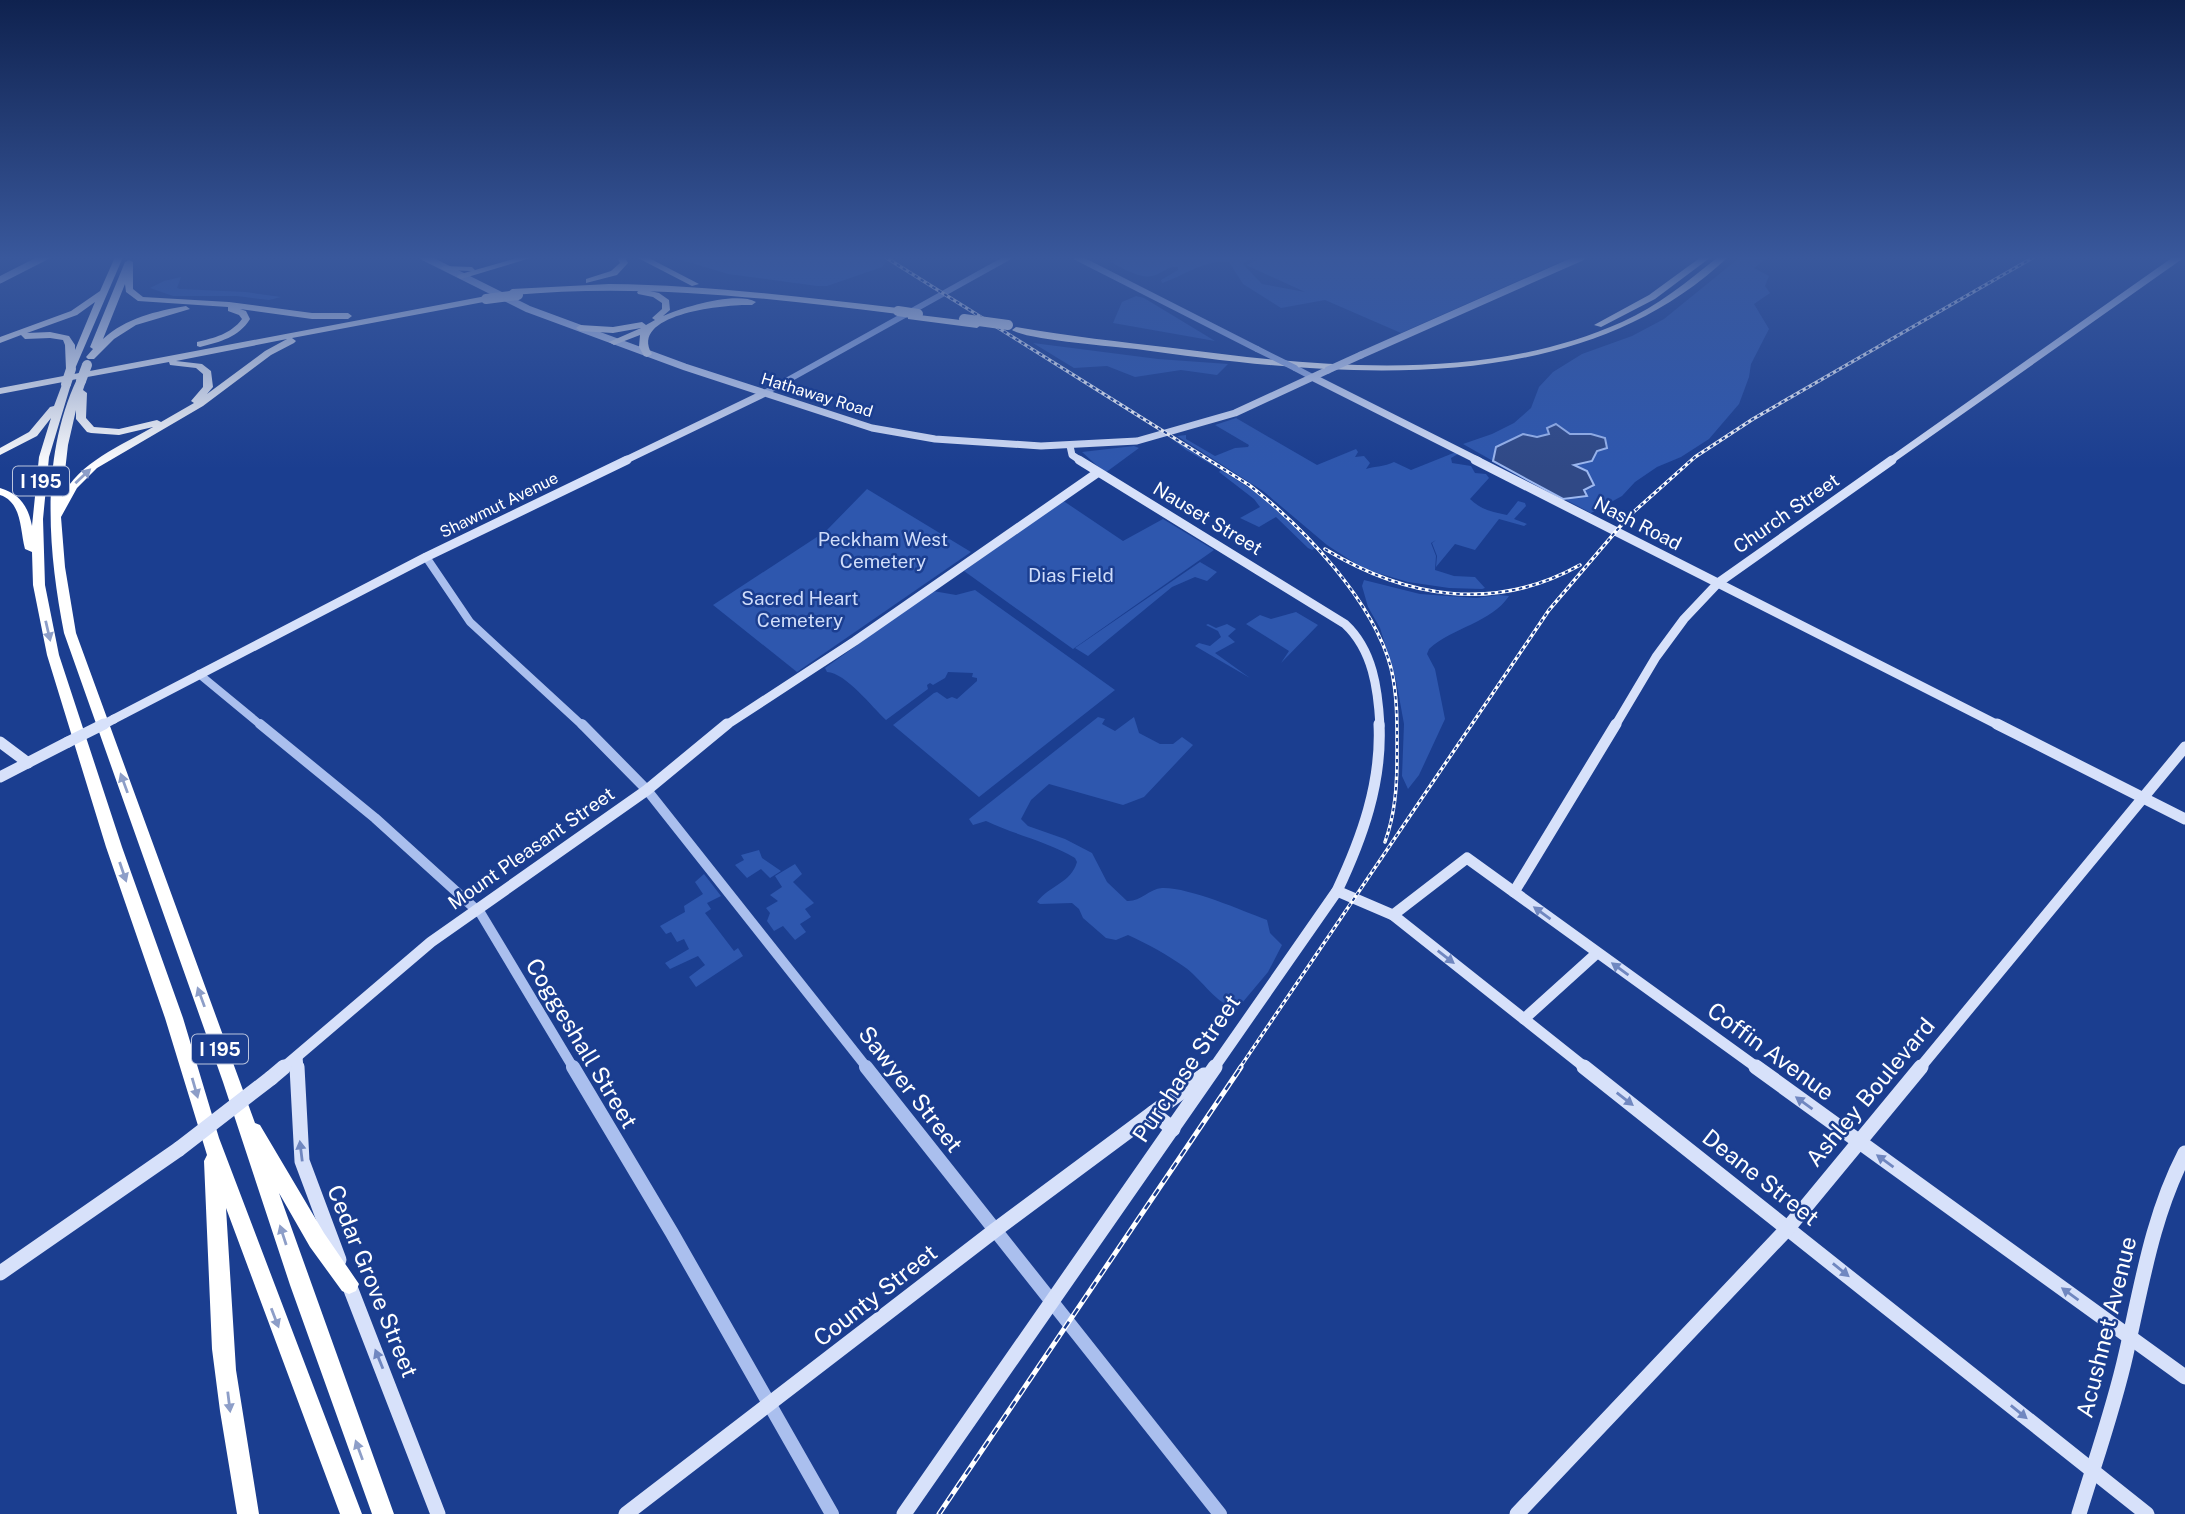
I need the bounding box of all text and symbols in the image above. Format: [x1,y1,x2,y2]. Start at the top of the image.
street label: Hathaway Road [759,369,875,421]
road number: I 195 [13,466,69,495]
one-way arrow [74,468,91,484]
street label: Shawmut Avenue [437,468,561,542]
street label: Church Street [1729,469,1843,557]
street label: Nauset Street [1150,477,1266,559]
street label: Nash Road [1591,492,1685,554]
park label: Peckham West Cemetery [818,528,948,572]
park label: Dias Field [1028,564,1114,586]
park label: Sacred Heart Cemetery [741,587,859,631]
one-way arrow [42,621,53,643]
one-way arrow [118,773,129,794]
street label: Mount Pleasant Street [444,782,618,914]
one-way arrow [118,861,129,882]
one-way arrow [1533,906,1551,920]
one-way arrow [1437,950,1455,965]
street label: Coggeshall Street [521,953,643,1133]
one-way arrow [1611,962,1629,976]
one-way arrow [195,987,206,1008]
street label: Purchase Street [1127,989,1245,1147]
street label: Coffin Avenue [1703,996,1839,1106]
street label: Ashley Boulevard [1800,1012,1940,1172]
street label: Sawyer Street [853,1021,969,1157]
road number: I 195 [192,1034,248,1064]
one-way arrow [190,1077,200,1098]
one-way arrow [1615,1091,1633,1106]
one-way arrow [1795,1096,1813,1110]
street label: Deane Street [1697,1123,1825,1231]
one-way arrow [296,1140,307,1162]
one-way arrow [1876,1154,1894,1168]
street label: Cedar Grove Street [322,1181,424,1381]
one-way arrow [277,1225,288,1246]
street label: Acushnet Avenue [2070,1233,2142,1421]
street label: County Street [808,1238,942,1352]
one-way arrow [1832,1263,1850,1278]
one-way arrow [2061,1287,2079,1301]
one-way arrow [270,1307,281,1328]
one-way arrow [373,1348,384,1369]
one-way arrow [223,1391,234,1413]
one-way arrow [2010,1404,2028,1419]
one-way arrow [353,1439,364,1460]

